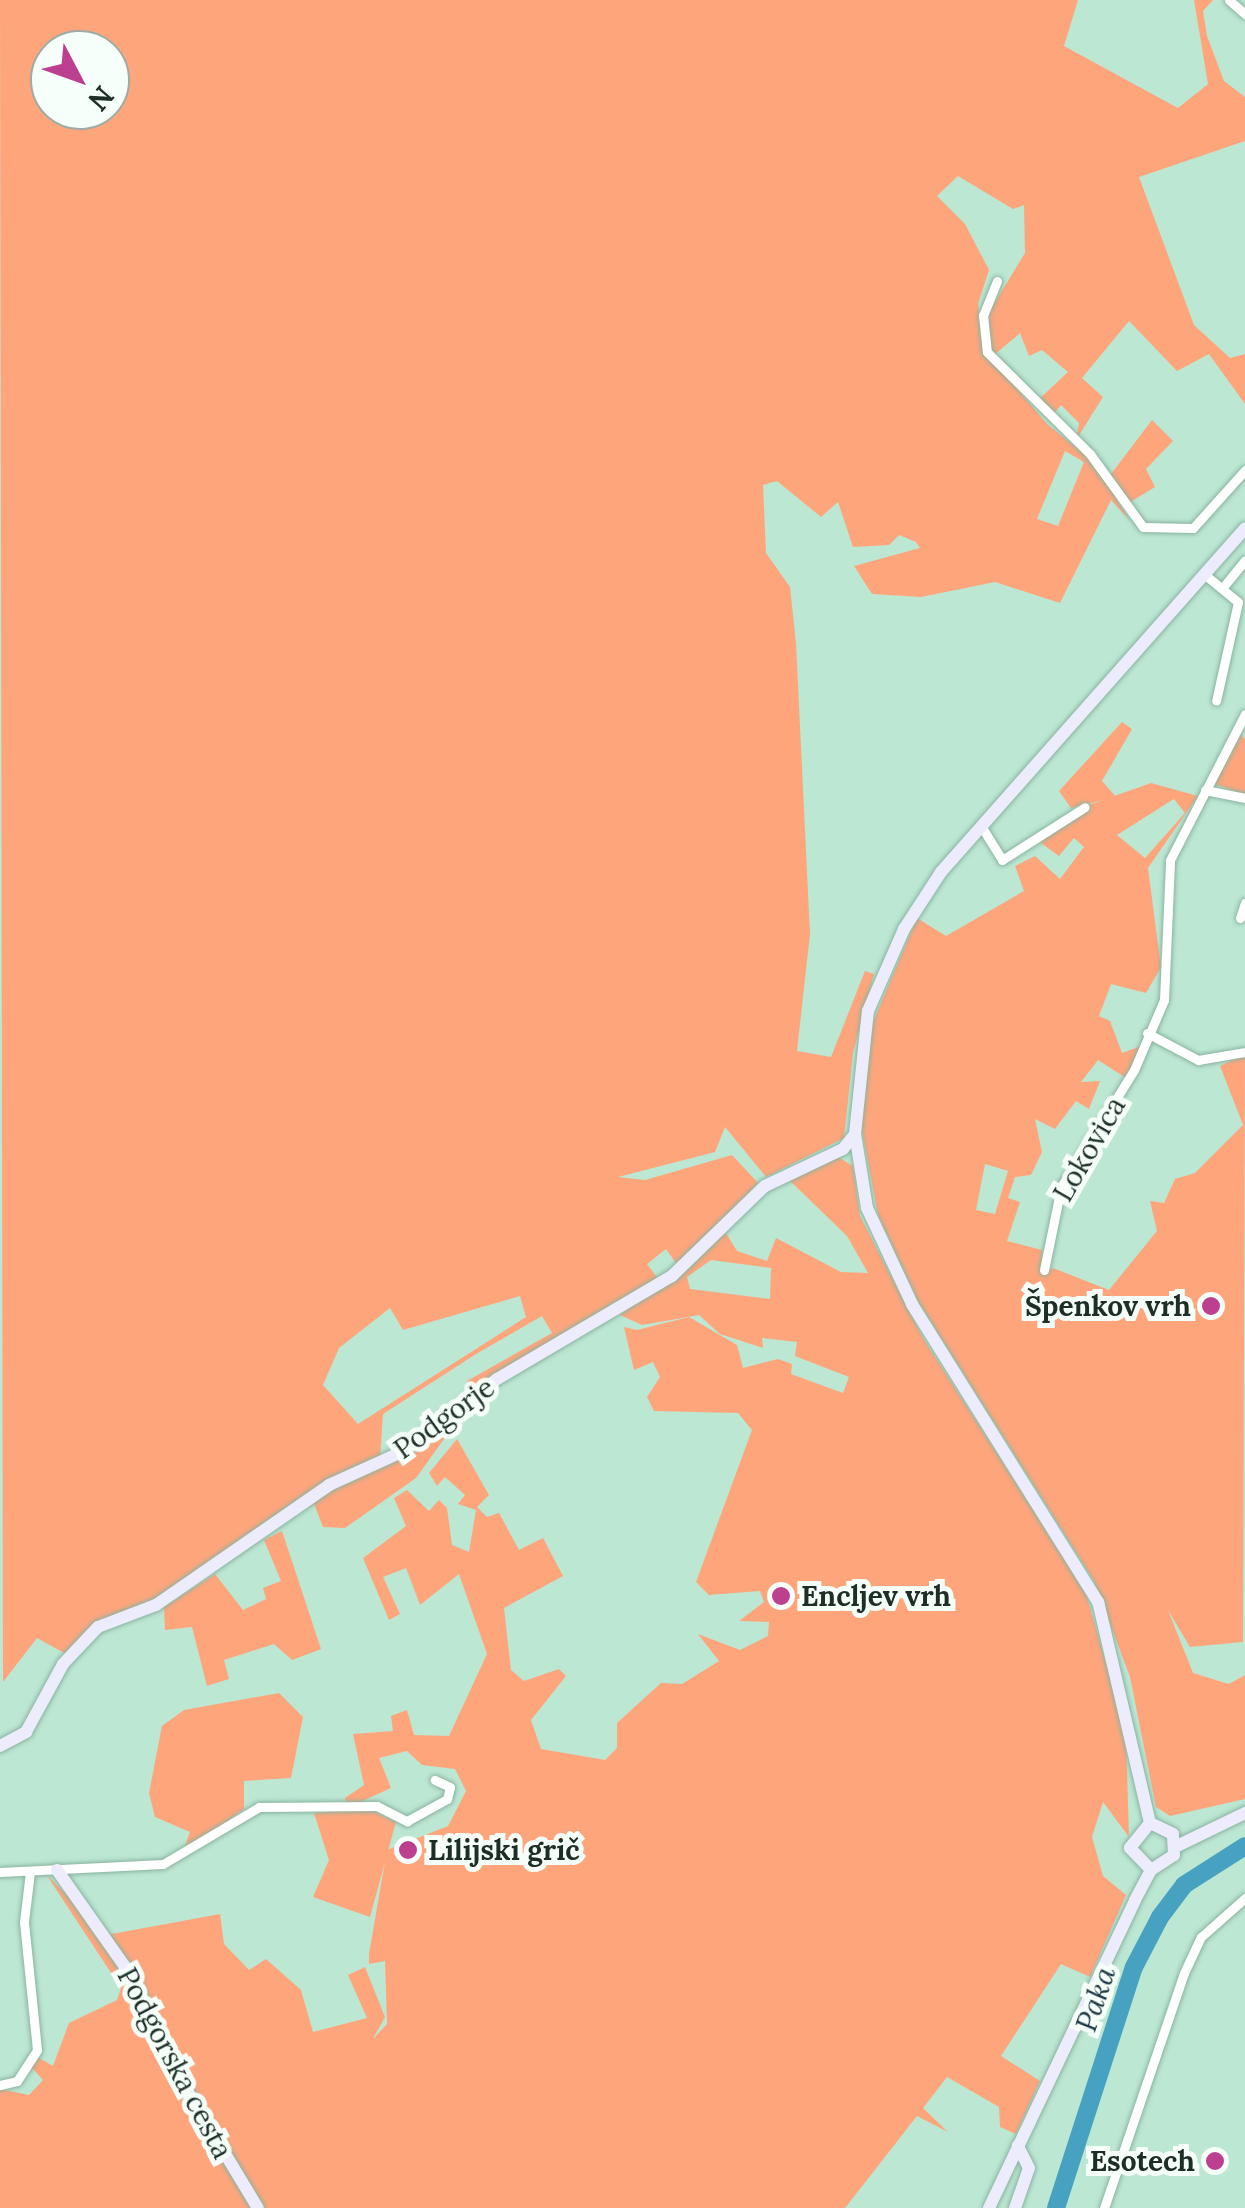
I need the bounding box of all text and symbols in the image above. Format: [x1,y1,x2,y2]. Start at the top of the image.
north arrow [30,30,130,130]
text: N [80,78,122,118]
street label: Lokovica [1046,1091,1132,1207]
place label: Špenkov vrh [1025,1289,1191,1323]
marker: Špenkov vrh [1200,1295,1222,1317]
street label: Podgorje [387,1370,501,1466]
place label: Encljev vrh [801,1579,951,1613]
marker: Encljev vrh [770,1585,792,1607]
place label: Lilijski grič [428,1833,580,1867]
marker: Lilijski grič [397,1839,419,1861]
street label: Podgorska cesta [110,1962,240,2164]
water label: Paka [1067,1962,1123,2036]
place label: Esotech [1090,2144,1195,2178]
marker: Esotech [1204,2150,1226,2172]

